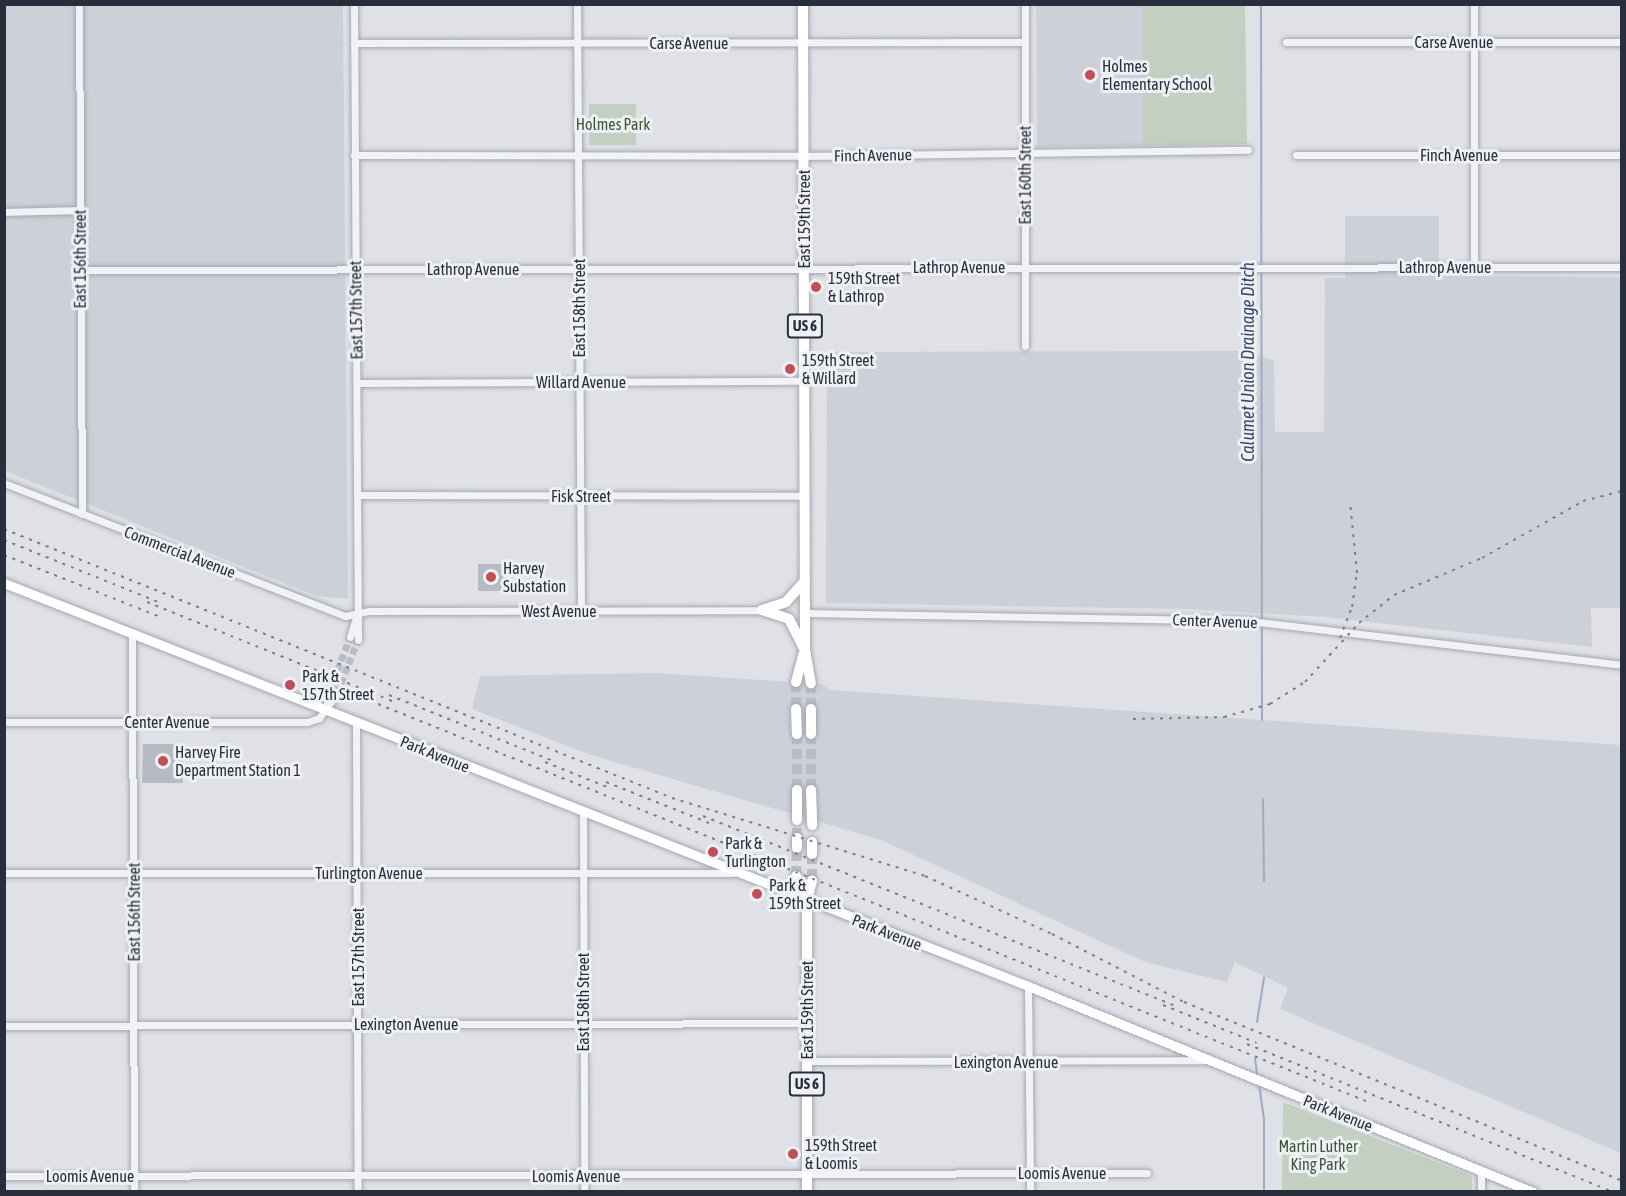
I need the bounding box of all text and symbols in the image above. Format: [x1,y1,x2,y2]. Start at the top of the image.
street label: Carse Avenue [1415,32,1493,52]
street label: Carse Avenue [650,33,728,53]
place label: Holmes Elementary School [1102,56,1212,94]
marker: Holmes Elementary School [1083,68,1097,82]
park label: Holmes Park [576,114,650,134]
street label: East 160th Street [1015,126,1035,224]
street label: Finch Avenue [834,145,912,165]
street label: Finch Avenue [1420,145,1498,165]
street label: East 159th Street [794,170,814,268]
street label: East 156th Street [70,210,90,308]
street label: Lathrop Avenue [913,257,1005,277]
street label: Lathrop Avenue [1399,257,1491,277]
street label: Lathrop Avenue [427,259,519,279]
street label: East 158th Street [569,259,589,357]
street label: East 157th Street [346,260,366,360]
water label: Calumet Union Drainage Ditch [1237,262,1259,462]
place label: 159th Street & Lathrop [828,268,900,306]
marker: 159th Street & Lathrop [809,280,823,294]
road number: US 6 [786,314,824,338]
place label: 159th Street & Willard [802,350,874,388]
marker: 159th Street & Willard [783,362,797,376]
street label: Willard Avenue [536,372,626,392]
street label: Fisk Street [551,486,611,506]
street label: Commercial Avenue [122,522,238,582]
place label: Harvey Substation [503,558,566,596]
marker: Harvey Substation [484,570,498,584]
street label: West Avenue [521,601,597,621]
street label: Center Avenue [1172,610,1258,632]
place label: Park & 157th Street [302,666,374,704]
marker: Park & 157th Street [283,678,297,692]
street label: Center Avenue [124,712,210,732]
street label: Park Avenue [397,731,473,777]
place label: Harvey Fire Department Station 1 [175,742,301,780]
marker: Harvey Fire Department Station 1 [156,754,170,768]
place label: Park & Turlington [725,833,786,871]
marker: Park & Turlington [706,845,720,859]
street label: East 156th Street [124,863,144,961]
street label: Turlington Avenue [315,863,423,883]
place label: Park & 159th Street [769,875,841,913]
marker: Park & 159th Street [750,887,764,901]
street label: East 157th Street [348,908,368,1006]
street label: Park Avenue [849,910,925,954]
street label: East 158th Street [573,953,593,1051]
street label: East 159th Street [797,961,817,1059]
street label: Lexington Avenue [354,1014,458,1034]
street label: Lexington Avenue [954,1052,1058,1072]
road number: US 6 [788,1072,826,1096]
street label: Park Avenue [1300,1090,1376,1136]
place label: 159th Street & Loomis [805,1135,877,1173]
park label: Martin Luther King Park [1278,1136,1358,1174]
marker: 159th Street & Loomis [786,1147,800,1161]
street label: Loomis Avenue [1018,1163,1106,1183]
street label: Loomis Avenue [46,1166,134,1186]
street label: Loomis Avenue [532,1166,620,1186]

